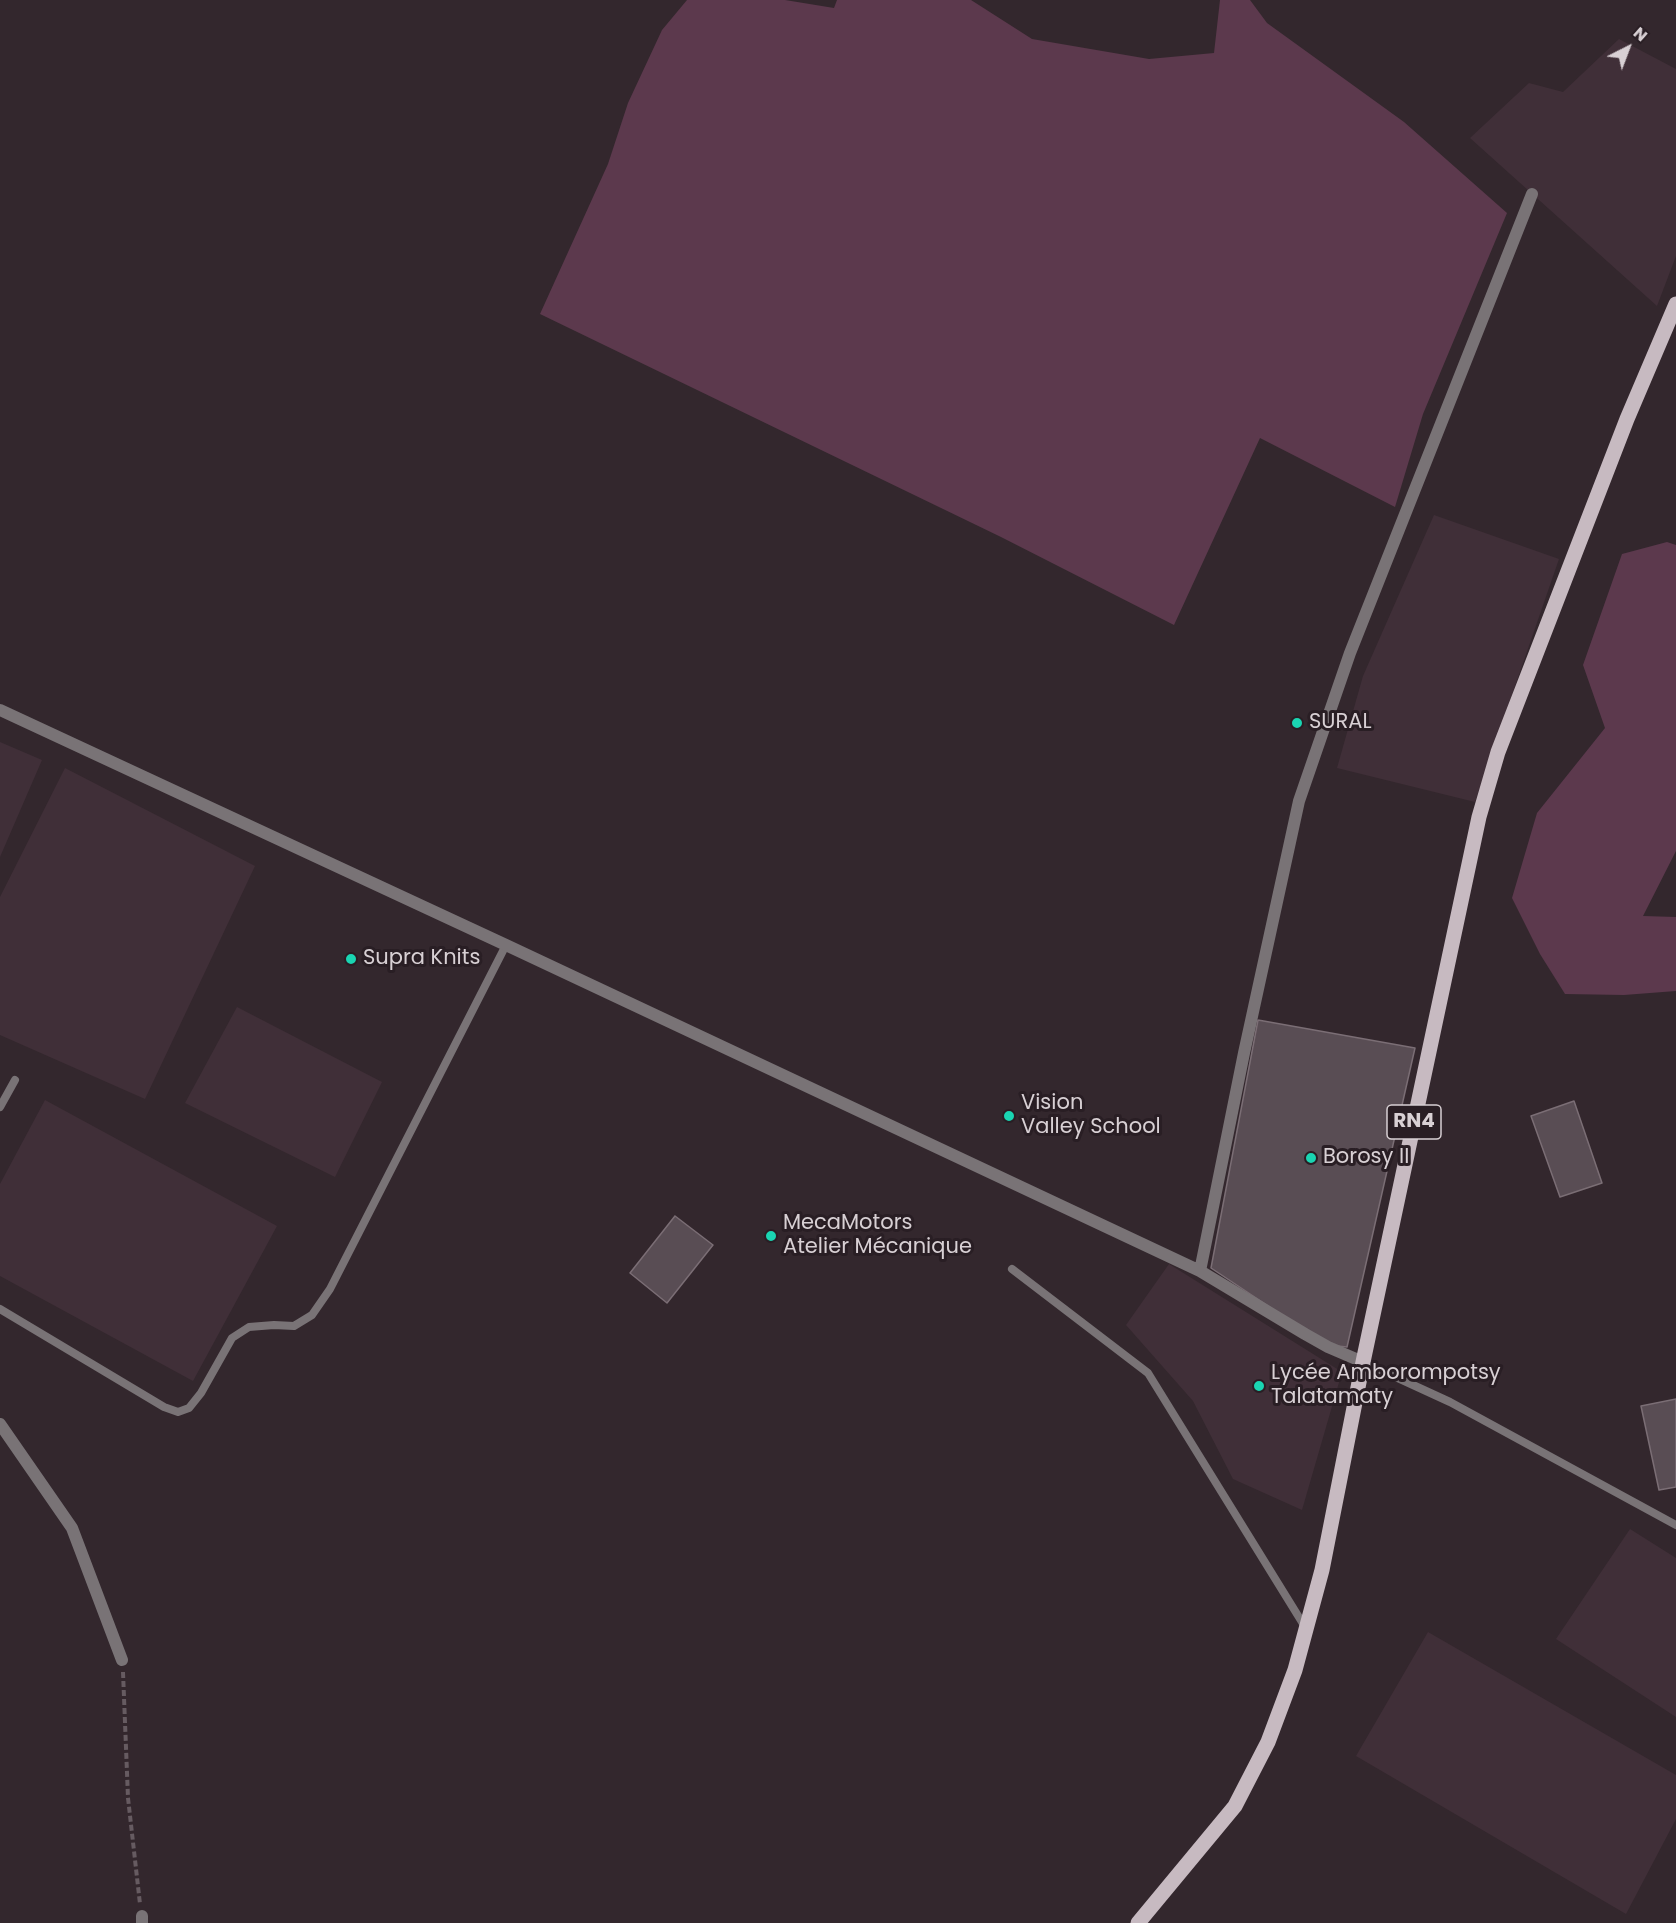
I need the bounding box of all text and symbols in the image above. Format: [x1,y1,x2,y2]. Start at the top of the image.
north arrow [1598,18,1658,78]
text: N [1628,22,1653,47]
place label: SURAL [1309,710,1371,736]
marker: SURAL [1290,716,1304,730]
place label: Supra Knits [363,946,480,972]
marker: Supra Knits [344,952,358,966]
place label: Vision Valley School [1021,1091,1161,1141]
road number: RN4 [1387,1105,1441,1139]
marker: Vision Valley School [1002,1109,1016,1123]
place label: Borosy II [1323,1145,1409,1171]
marker: Borosy II [1304,1151,1318,1165]
place label: MecaMotors Atelier Mécanique [783,1211,972,1261]
marker: MecaMotors Atelier Mécanique [764,1229,778,1243]
place label: Lycée Amborompotsy Talatamaty [1271,1361,1501,1411]
marker: Lycée Amborompotsy Talatamaty [1252,1379,1266,1393]

